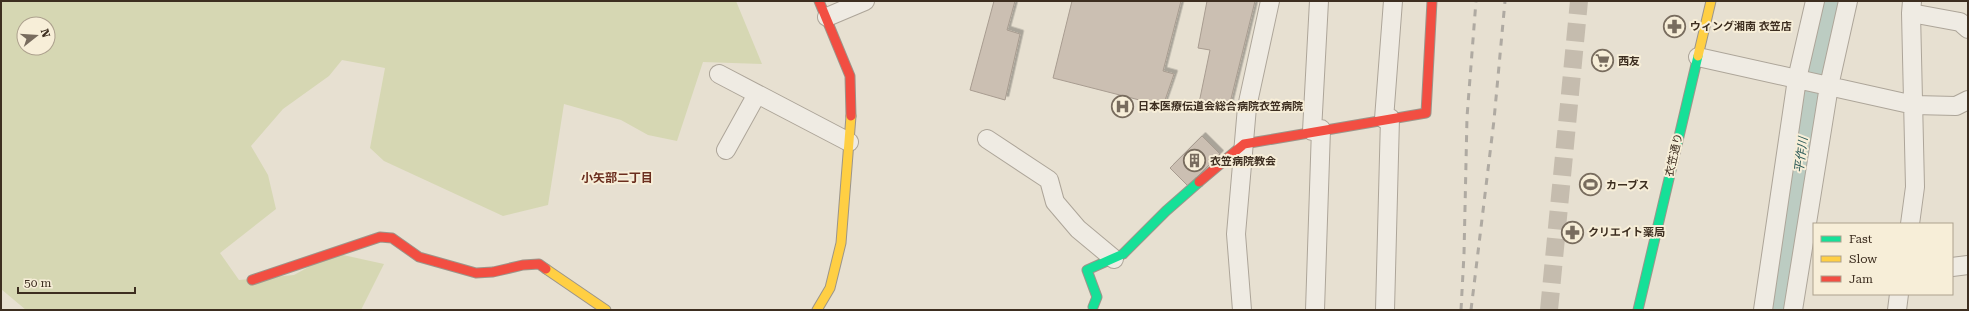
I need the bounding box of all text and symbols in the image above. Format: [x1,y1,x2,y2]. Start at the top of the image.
pharmacy icon: ウィング湘南 衣笠店 [1661,13,1687,39]
north arrow [16,16,56,56]
place label: ウィング湘南 衣笠店 [1690,20,1792,33]
text: N [38,27,53,40]
supermarket icon: 西友 [1589,48,1615,74]
place label: 西友 [1618,55,1640,68]
hospital icon: 日本医療伝道会総合病院衣笠病院 [1110,93,1136,119]
place label: 日本医療伝道会総合病院衣笠病院 [1138,100,1303,113]
street label: 衣笠通り [1663,132,1685,178]
water label: 平作川 [1792,134,1810,174]
building icon: 衣笠病院教会 [1182,148,1208,174]
place label: 衣笠病院教会 [1210,155,1276,168]
district label: 小矢部二丁目 [581,171,653,185]
sports icon: カーブス [1578,172,1604,198]
place label: カーブス [1606,179,1649,192]
pharmacy icon: クリエイト薬局 [1560,219,1586,245]
legend [1813,223,1953,295]
place label: クリエイト薬局 [1588,226,1665,239]
text: Fast [1849,232,1873,246]
text: Slow [1849,252,1877,266]
scale bar [18,269,135,295]
text: Jam [1849,272,1873,286]
text: 50 m [24,276,51,290]

